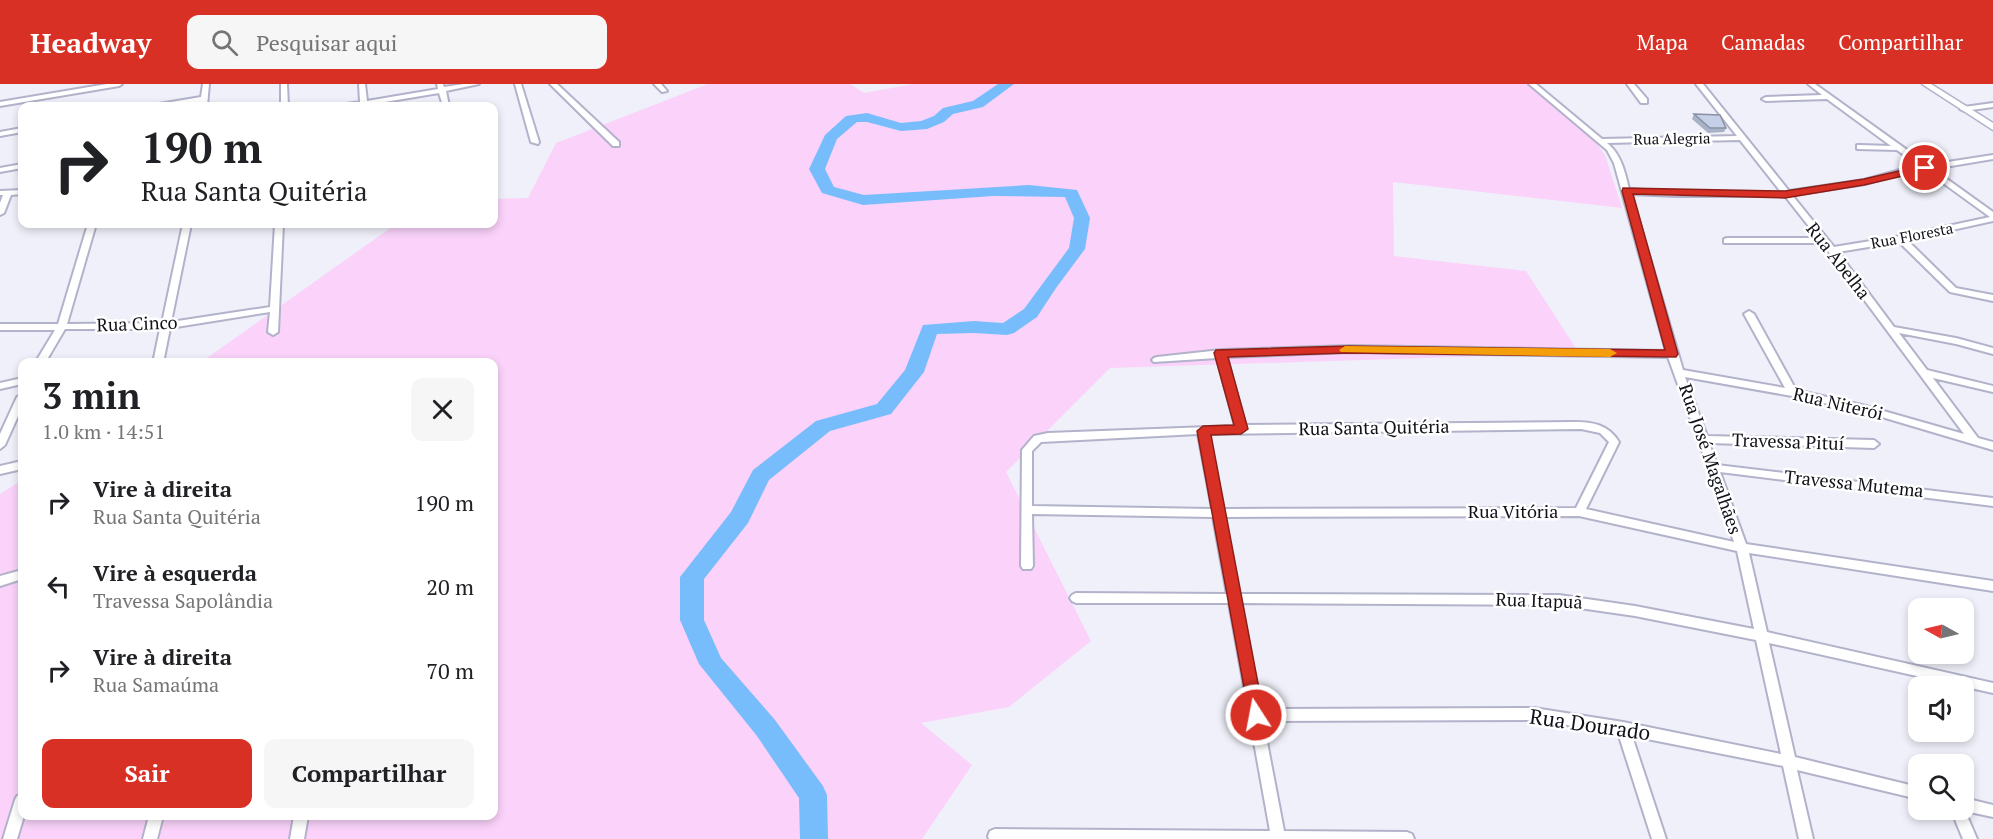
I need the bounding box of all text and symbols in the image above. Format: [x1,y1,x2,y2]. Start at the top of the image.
search box [187,15,607,69]
text: Headway [30,24,151,61]
icon: search [208,26,241,59]
text: Pesquisar aqui [256,28,397,57]
text: Mapa [1637,28,1688,56]
text: Camadas [1721,28,1805,56]
text: Compartilhar [1838,28,1963,56]
text: 190 m [141,119,262,175]
icon: right [42,126,120,204]
street label: Rua Alegria [1633,127,1711,149]
pin [1899,142,1950,193]
icon: arrive [1908,151,1941,184]
text: Rua Santa Quitéria [141,173,368,209]
street label: Rua Abelha [1801,217,1876,304]
street label: Rua Floresta [1869,217,1955,253]
street label: Rua Cinco [96,310,178,336]
text: 3 min [42,372,140,419]
button: close [411,378,474,441]
street label: Rua José Magalhães [1674,380,1748,537]
street label: Rua Niterói [1791,381,1886,425]
street label: Rua Santa Quitéria [1298,414,1450,440]
text: 1.0 km · 14:51 [42,418,165,445]
street label: Travessa Pituí [1732,427,1845,455]
street label: Travessa Mutema [1783,464,1925,502]
text: Vire à direita [93,474,232,503]
icon: right [42,486,75,519]
text: 190 m [414,488,474,517]
street label: Rua Vitória [1468,499,1558,523]
text: Rua Santa Quitéria [93,503,261,530]
text: Vire à esquerda [93,558,257,587]
icon: left [42,570,75,603]
text: 20 m [426,572,474,601]
street label: Rua Itapuã [1495,586,1583,614]
text: Travessa Sapolândia [93,587,273,614]
north arrow [1908,598,1974,664]
map controls [1908,598,1974,820]
text: Vire à direita [93,642,232,671]
icon: right [42,654,75,687]
text: 70 m [426,656,474,685]
text: Rua Samaúma [93,671,219,698]
button: sound [1908,676,1974,742]
position arrow [1224,683,1288,747]
street label: Rua Dourado [1528,702,1652,746]
button: Sair [42,739,252,808]
button: Compartilhar [264,739,474,808]
button: search [1908,754,1974,820]

